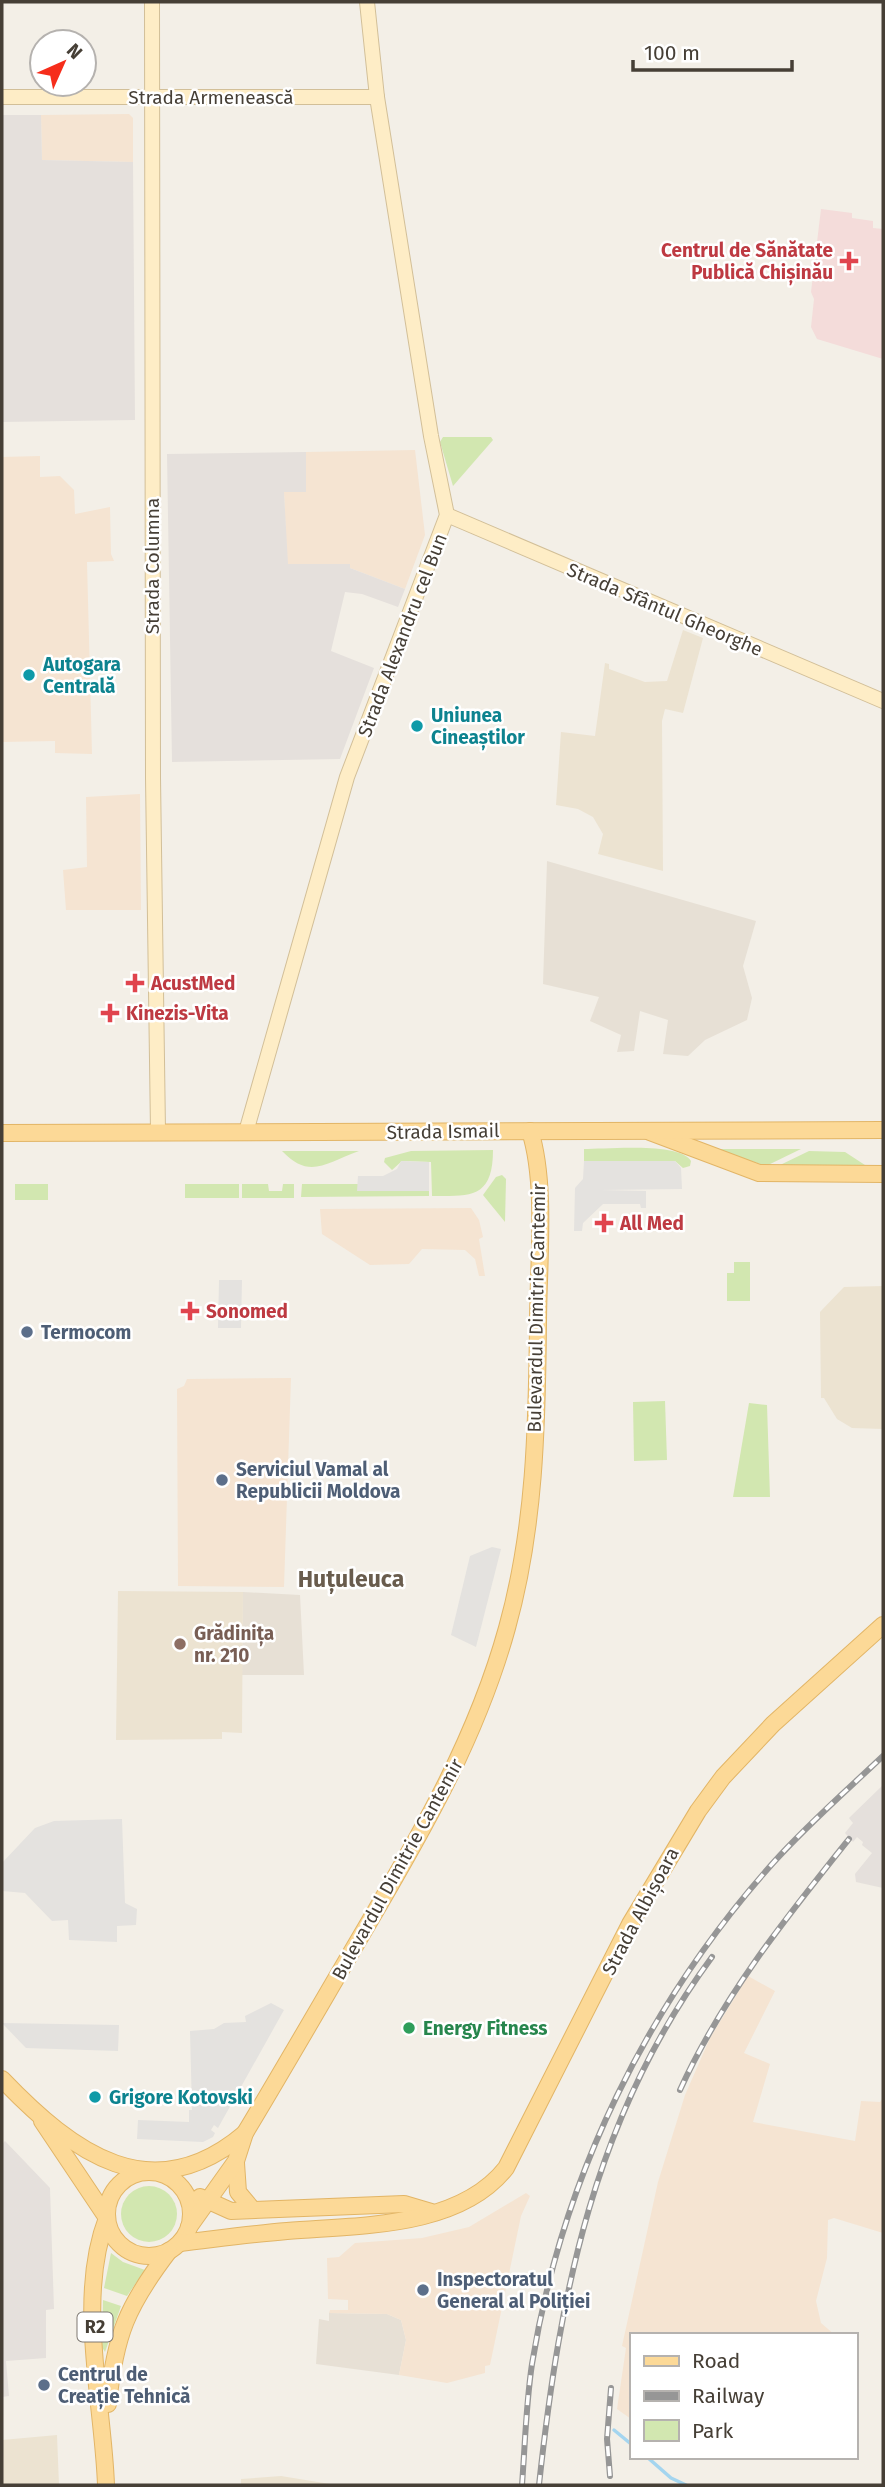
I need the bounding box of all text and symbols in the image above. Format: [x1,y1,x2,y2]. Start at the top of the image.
north arrow [28,28,98,98]
scale bar [633,28,792,72]
text: N [62,39,87,64]
text: 100 m [644,40,700,66]
street label: Strada Armenească [128,86,294,109]
place label: Centrul de Sănătate Publică Chișinău [661,239,833,286]
marker: Centrul de Sănătate Publică Chișinău [839,251,859,271]
street label: Strada Columna [141,498,164,634]
street label: Strada Alexandru cel Bun [353,530,452,740]
street label: Strada Sfântul Gheorghe [564,558,766,661]
place label: Autogara Centrală [42,653,121,698]
marker: Autogara Centrală [21,667,37,683]
place label: Uniunea Cineaștilor [431,704,525,751]
marker: Uniunea Cineaștilor [409,718,425,734]
place label: AcustMed [150,972,235,995]
marker: AcustMed [125,973,145,993]
place label: Kinezis-Vita [126,1002,229,1025]
marker: Kinezis-Vita [100,1003,120,1023]
street label: Strada Ismail [386,1119,500,1144]
street label: Bulevardul Dimitrie Cantemir [523,1182,550,1433]
place label: All Med [619,1212,684,1235]
marker: All Med [594,1213,614,1233]
place label: Sonomed [206,1300,288,1323]
marker: Sonomed [180,1301,200,1321]
place label: Termocom [41,1321,131,1344]
marker: Termocom [19,1324,35,1340]
place label: Serviciul Vamal al Republicii Moldova [236,1458,400,1503]
marker: Serviciul Vamal al Republicii Moldova [214,1472,230,1488]
district label: Huțuleuca [298,1565,404,1595]
place label: Grădinița nr. 210 [194,1622,274,1667]
marker: Grădinița nr. 210 [172,1636,188,1652]
street label: Bulevardul Dimitrie Cantemir [327,1754,468,1984]
street label: Strada Albișoara [597,1844,685,1979]
place label: Energy Fitness [423,2017,548,2040]
marker: Energy Fitness [401,2020,417,2036]
place label: Grigore Kotovski [109,2086,253,2109]
marker: Grigore Kotovski [87,2089,103,2105]
place label: Inspectoratul General al Poliției [437,2268,590,2315]
marker: Inspectoratul General al Poliției [415,2282,431,2298]
road number: R2 [78,2312,112,2342]
legend [630,2333,857,2459]
text: Road [692,2348,740,2374]
place label: Centrul de Creație Tehnică [58,2363,190,2410]
marker: Centrul de Creație Tehnică [36,2377,52,2393]
text: Railway [692,2383,765,2409]
text: Park [692,2418,734,2444]

